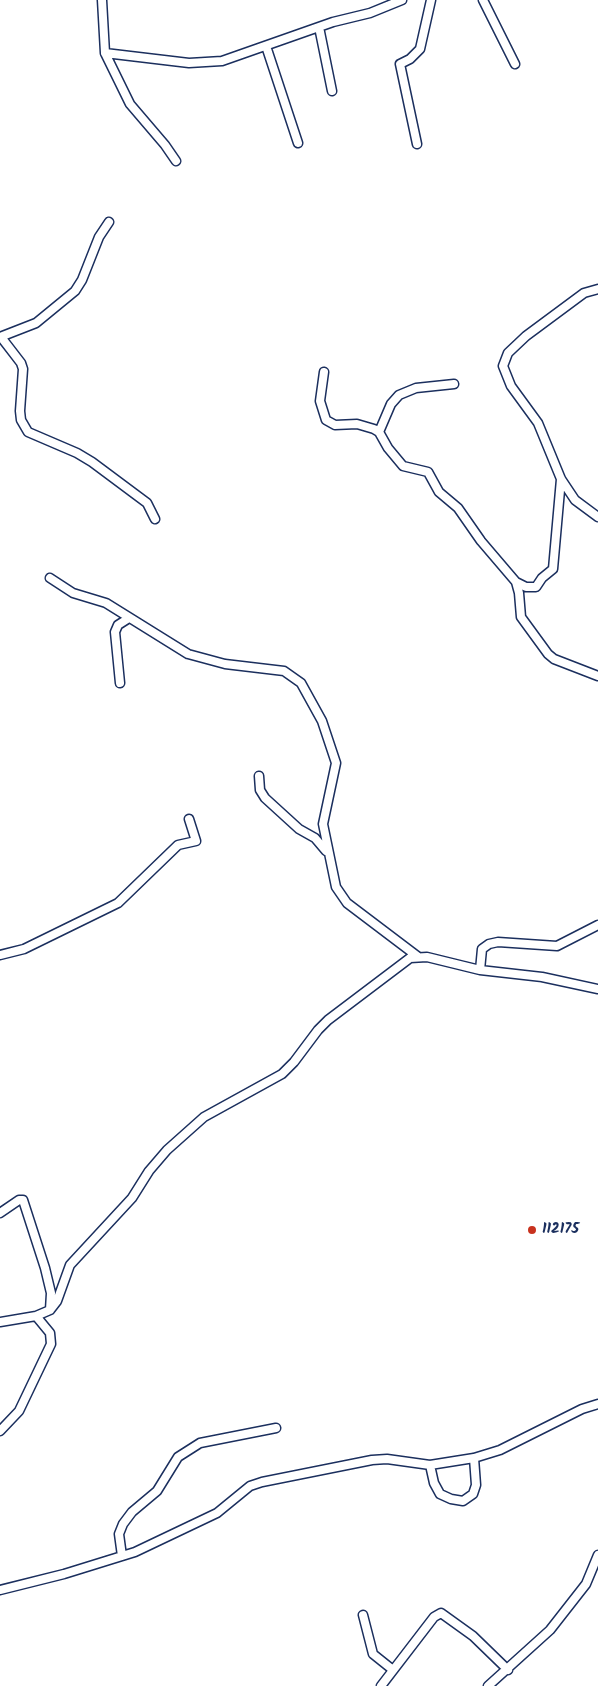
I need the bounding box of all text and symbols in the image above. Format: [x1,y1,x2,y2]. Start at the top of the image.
place label: 112175 [542,1221,579,1239]
marker: 112175 [526,1224,538,1236]

